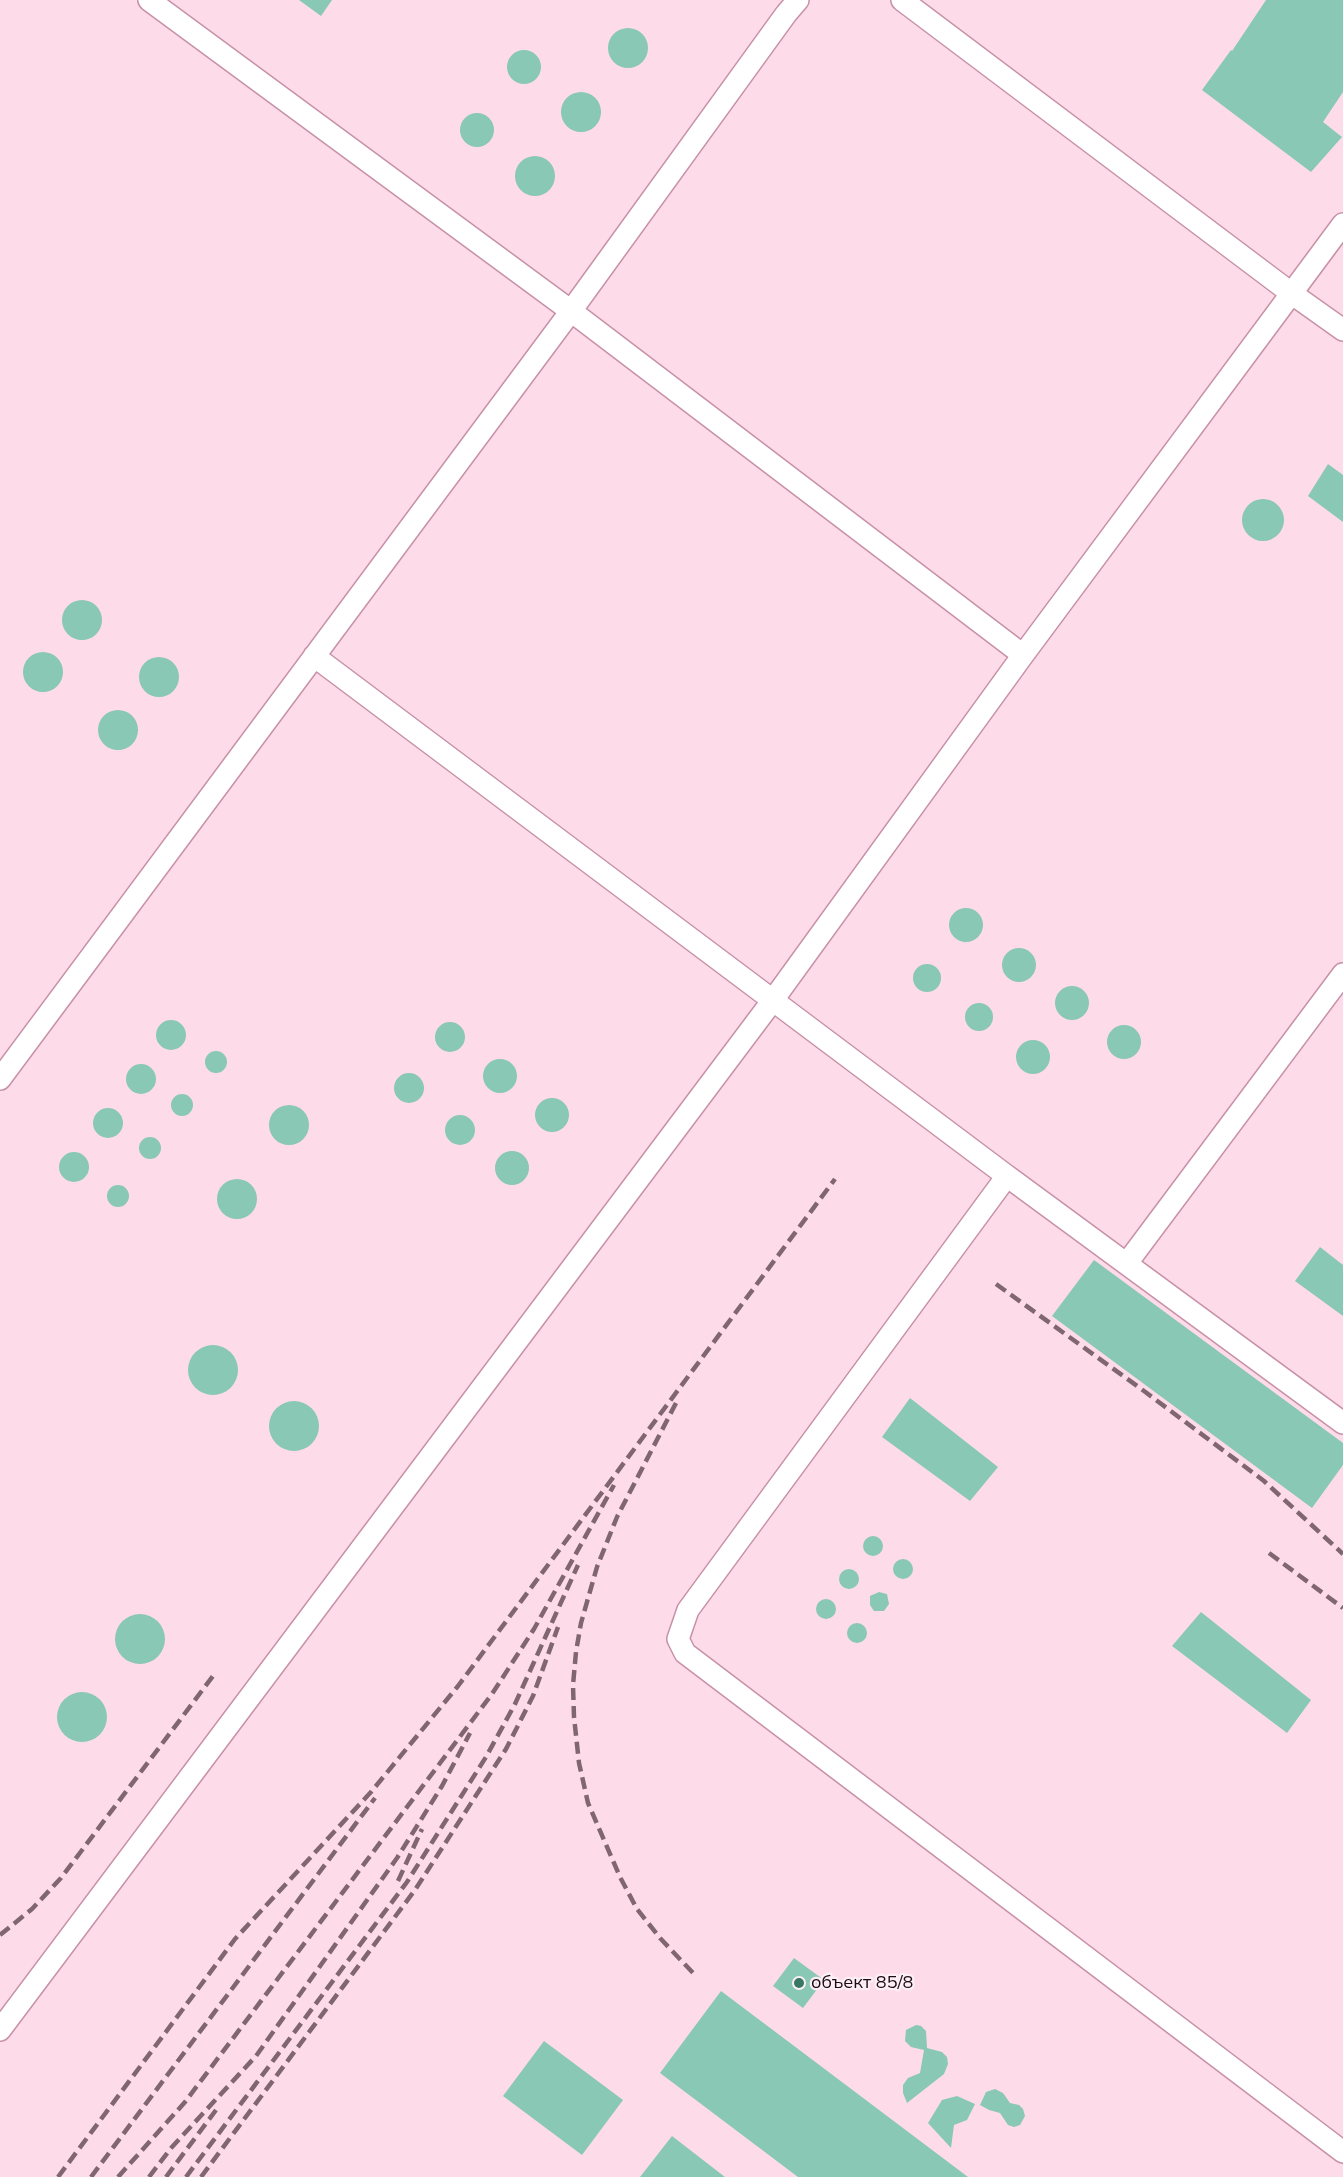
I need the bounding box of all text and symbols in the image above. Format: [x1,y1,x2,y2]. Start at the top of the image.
place label: объект 85/8 [811,1972,913,1994]
marker: объект 85/8 [792,1976,806,1990]

